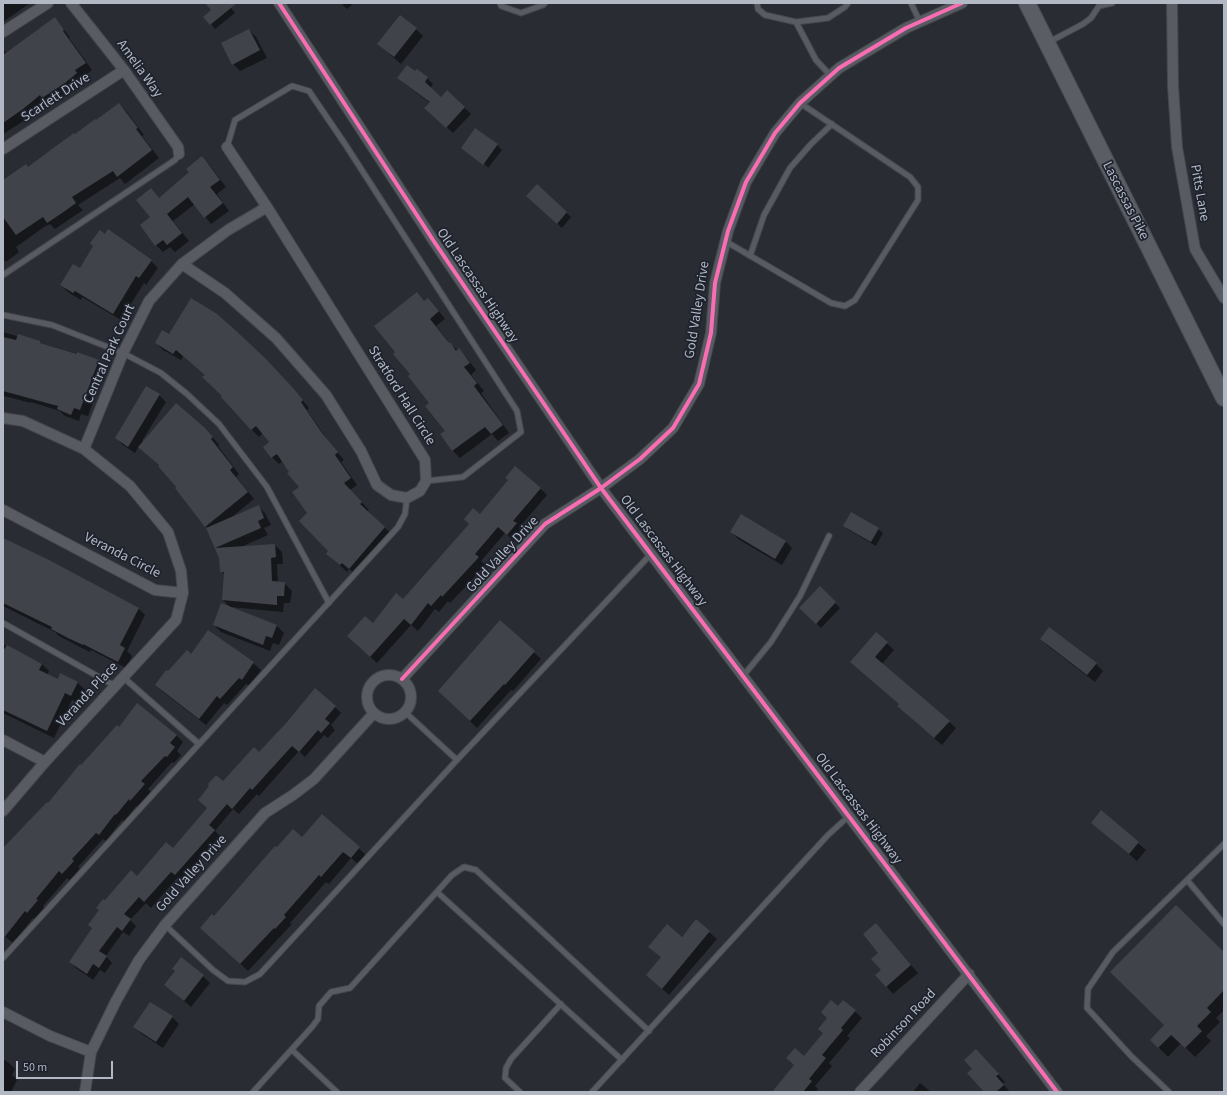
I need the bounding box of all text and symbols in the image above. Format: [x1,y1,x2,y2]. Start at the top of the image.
street label: Amelia Way [112,37,166,101]
street label: Scarlett Drive [19,70,93,126]
street label: Lascassas Pike [1098,159,1152,243]
street label: Pitts Lane [1186,163,1212,223]
street label: Old Lascassas Highway [432,225,522,347]
street label: Gold Valley Drive [682,260,714,360]
street label: Central Park Court [81,302,139,406]
street label: Stratford Hall Circle [364,343,438,449]
street label: Old Lascassas Highway [616,492,710,610]
street label: Gold Valley Drive [463,513,543,597]
street label: Veranda Circle [81,529,163,583]
street label: Veranda Place [54,659,122,731]
street label: Old Lascassas Highway [811,750,905,868]
street label: Gold Valley Drive [153,832,231,916]
street label: Robinson Road [868,986,940,1062]
scale bar [18,1053,115,1079]
text: 50 m [23,1059,47,1076]

